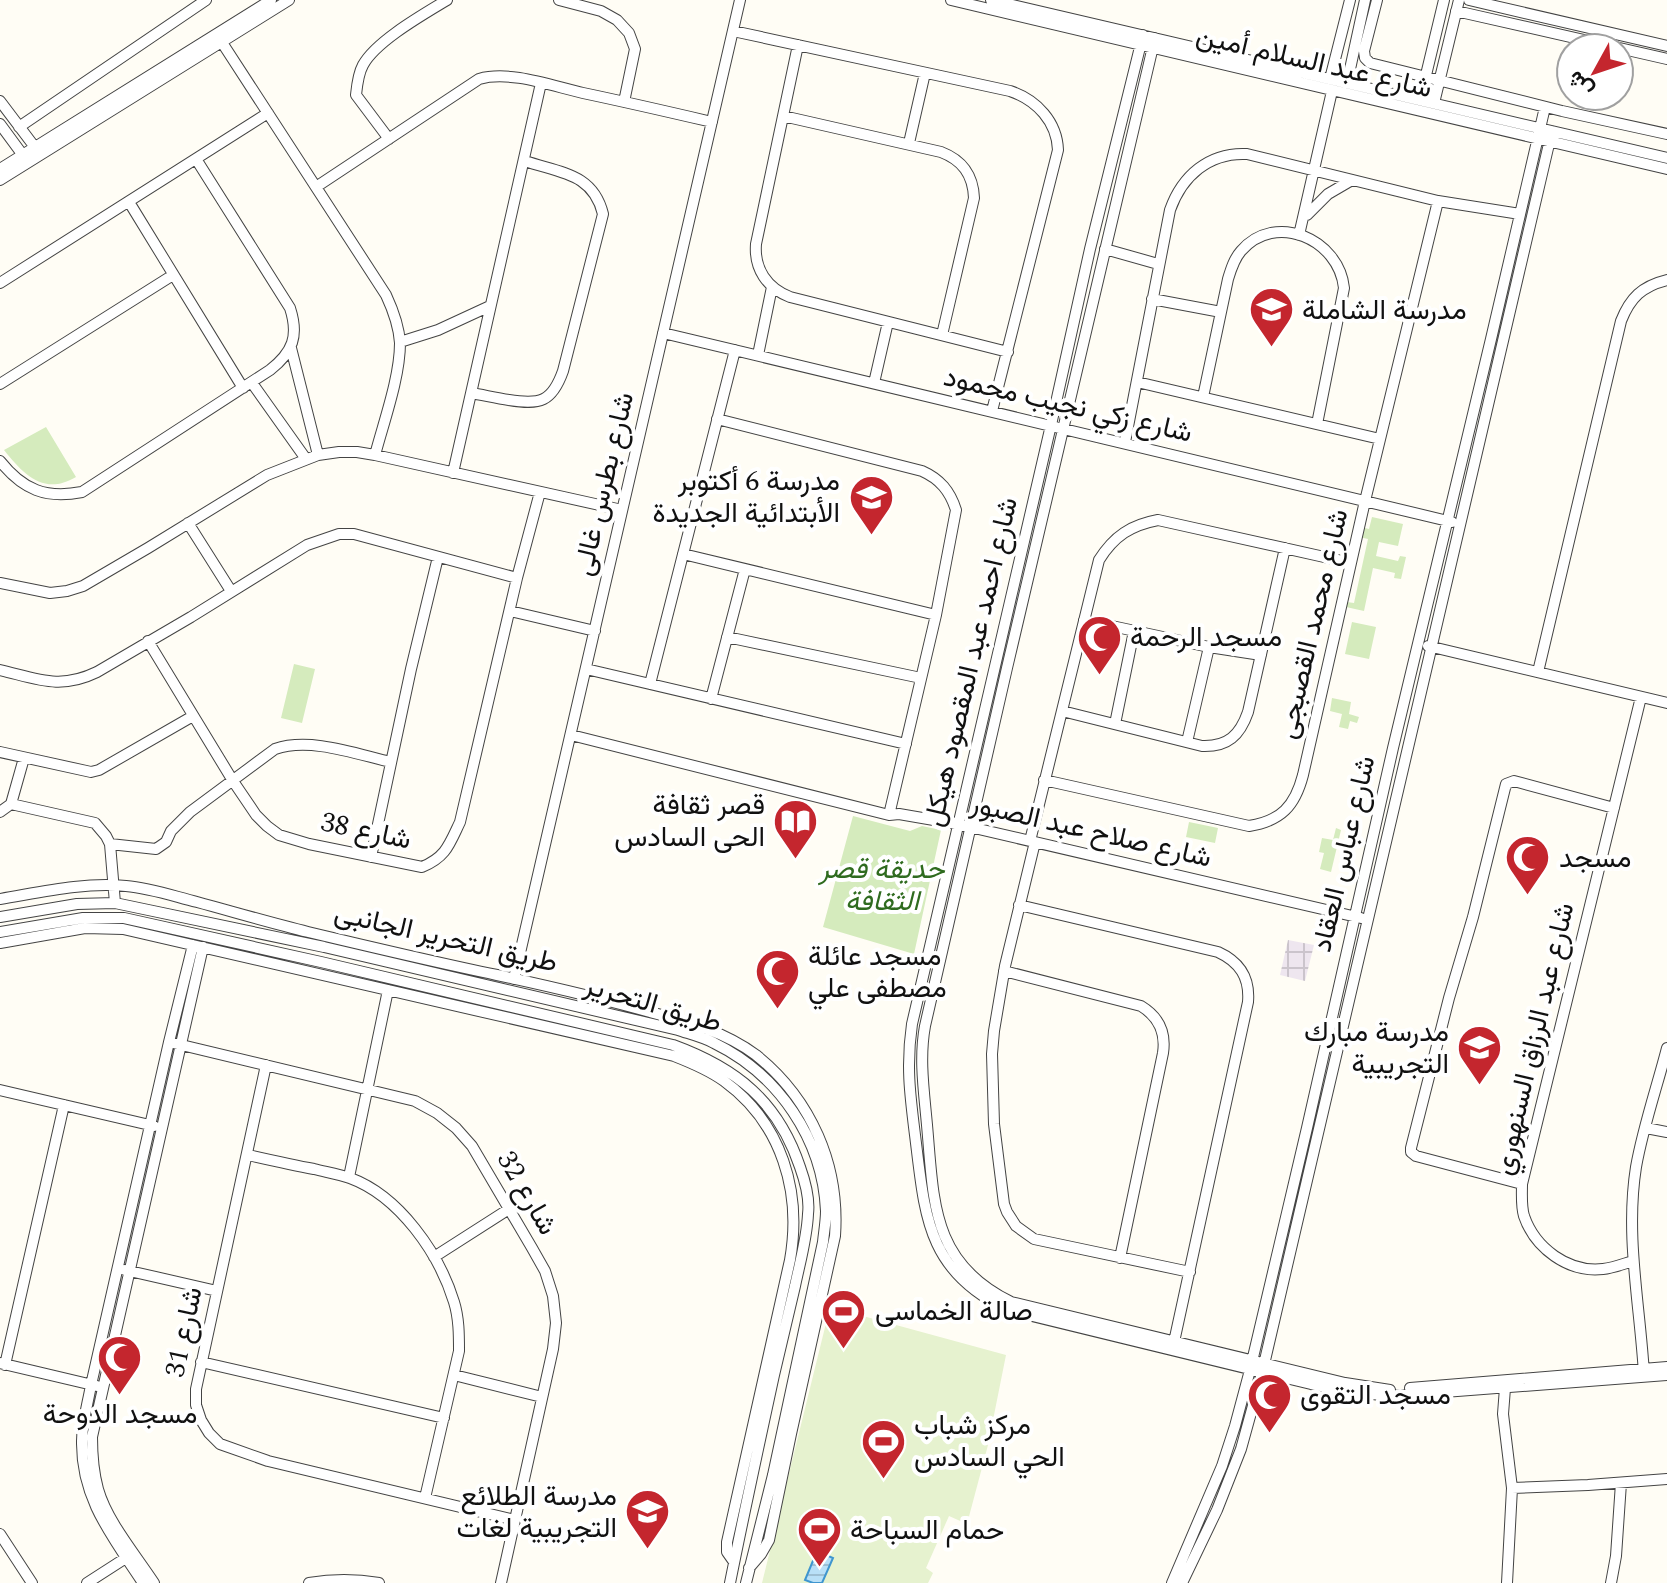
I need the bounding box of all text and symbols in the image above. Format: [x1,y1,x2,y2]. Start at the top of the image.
street label: شارع عبد السلام أمين [1192,14,1436,110]
north arrow [1555,32,1635,112]
text: ش [1560,63,1602,105]
school or university icon: مدرسة الشاملة [1247,286,1295,349]
place label: مدرسة الشاملة [1302,289,1467,332]
street label: شارع زكي نجيب محمود [939,355,1197,455]
street label: شارع بطرس غالى [562,388,646,580]
place label: مدرسة 6 أكتوبر الأبتدائية الجديدة [652,460,840,535]
school or university icon: مدرسة 6 أكتوبر الأبتدائية الجديدة [847,473,895,536]
street label: شارع احمد عبد المقصود هيكل [912,493,1030,831]
street label: شارع محمد القصبجى [1266,505,1360,743]
mosque icon: مسجد الرحمة [1075,613,1123,676]
place label: مسجد الرحمة [1130,616,1282,659]
street label: شارع عباس العقاد [1301,752,1387,956]
street label: شارع صلاح عبد الصبور [965,782,1216,880]
place label: قصر ثقافة الحى السادس [614,784,765,859]
library icon: قصر ثقافة الحى السادس [772,797,820,860]
street label: شارع 38 [317,800,415,862]
mosque icon: مسجد [1504,834,1552,897]
place label: مسجد [1559,837,1632,880]
park label: حديقة قصر الثقافة [817,848,946,923]
street label: طريق التحرير الجانبى [330,891,562,985]
street label: شارع عبد الرزاق السنهوري [1482,899,1586,1179]
place label: مسجد عائلة مصطفى علي [808,935,947,1010]
mosque icon: مسجد عائلة مصطفى علي [753,948,801,1011]
street label: طريق التحرير [578,964,727,1044]
place label: مدرسة مبارك التجريبية [1304,1011,1449,1086]
school or university icon: مدرسة مبارك التجريبية [1456,1024,1504,1087]
street label: شارع 32 [486,1143,568,1243]
street label: شارع 31 [153,1283,215,1381]
sports icon: صالة الخماسى [820,1287,868,1350]
place label: صالة الخماسى [875,1290,1033,1333]
mosque icon: مسجد الدوحة [96,1333,144,1396]
mosque icon: مسجد التقوى [1245,1371,1293,1434]
place label: مسجد التقوى [1300,1374,1451,1417]
place label: مسجد الدوحة [43,1393,197,1436]
place label: مركز شباب الحي السادس [914,1404,1065,1479]
sports icon: مركز شباب الحي السادس [859,1417,907,1480]
place label: مدرسة الطلائع التجريبية لغات [456,1475,617,1550]
school or university icon: مدرسة الطلائع التجريبية لغات [624,1488,672,1551]
sports icon: حمام السباحة [795,1506,843,1569]
place label: حمام السباحة [850,1509,1004,1552]

